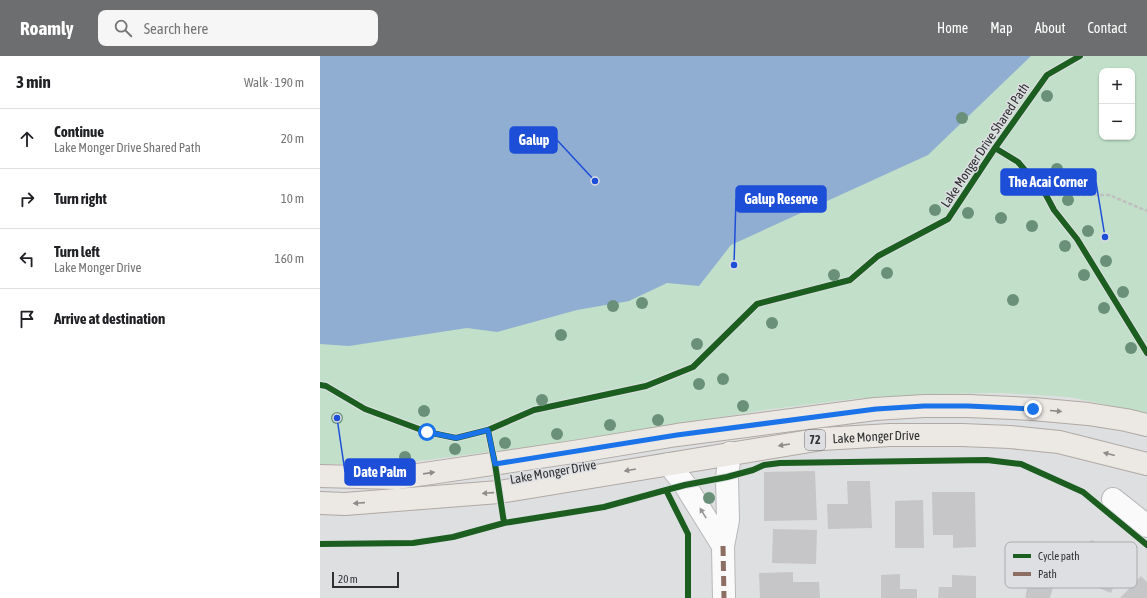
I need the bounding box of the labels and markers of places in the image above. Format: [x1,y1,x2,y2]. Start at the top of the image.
callout: Galup [510,127,557,153]
callout: The Acai Corner [1001,169,1096,195]
callout: Galup Reserve [736,186,826,212]
callout: Date Palm [345,459,415,485]

